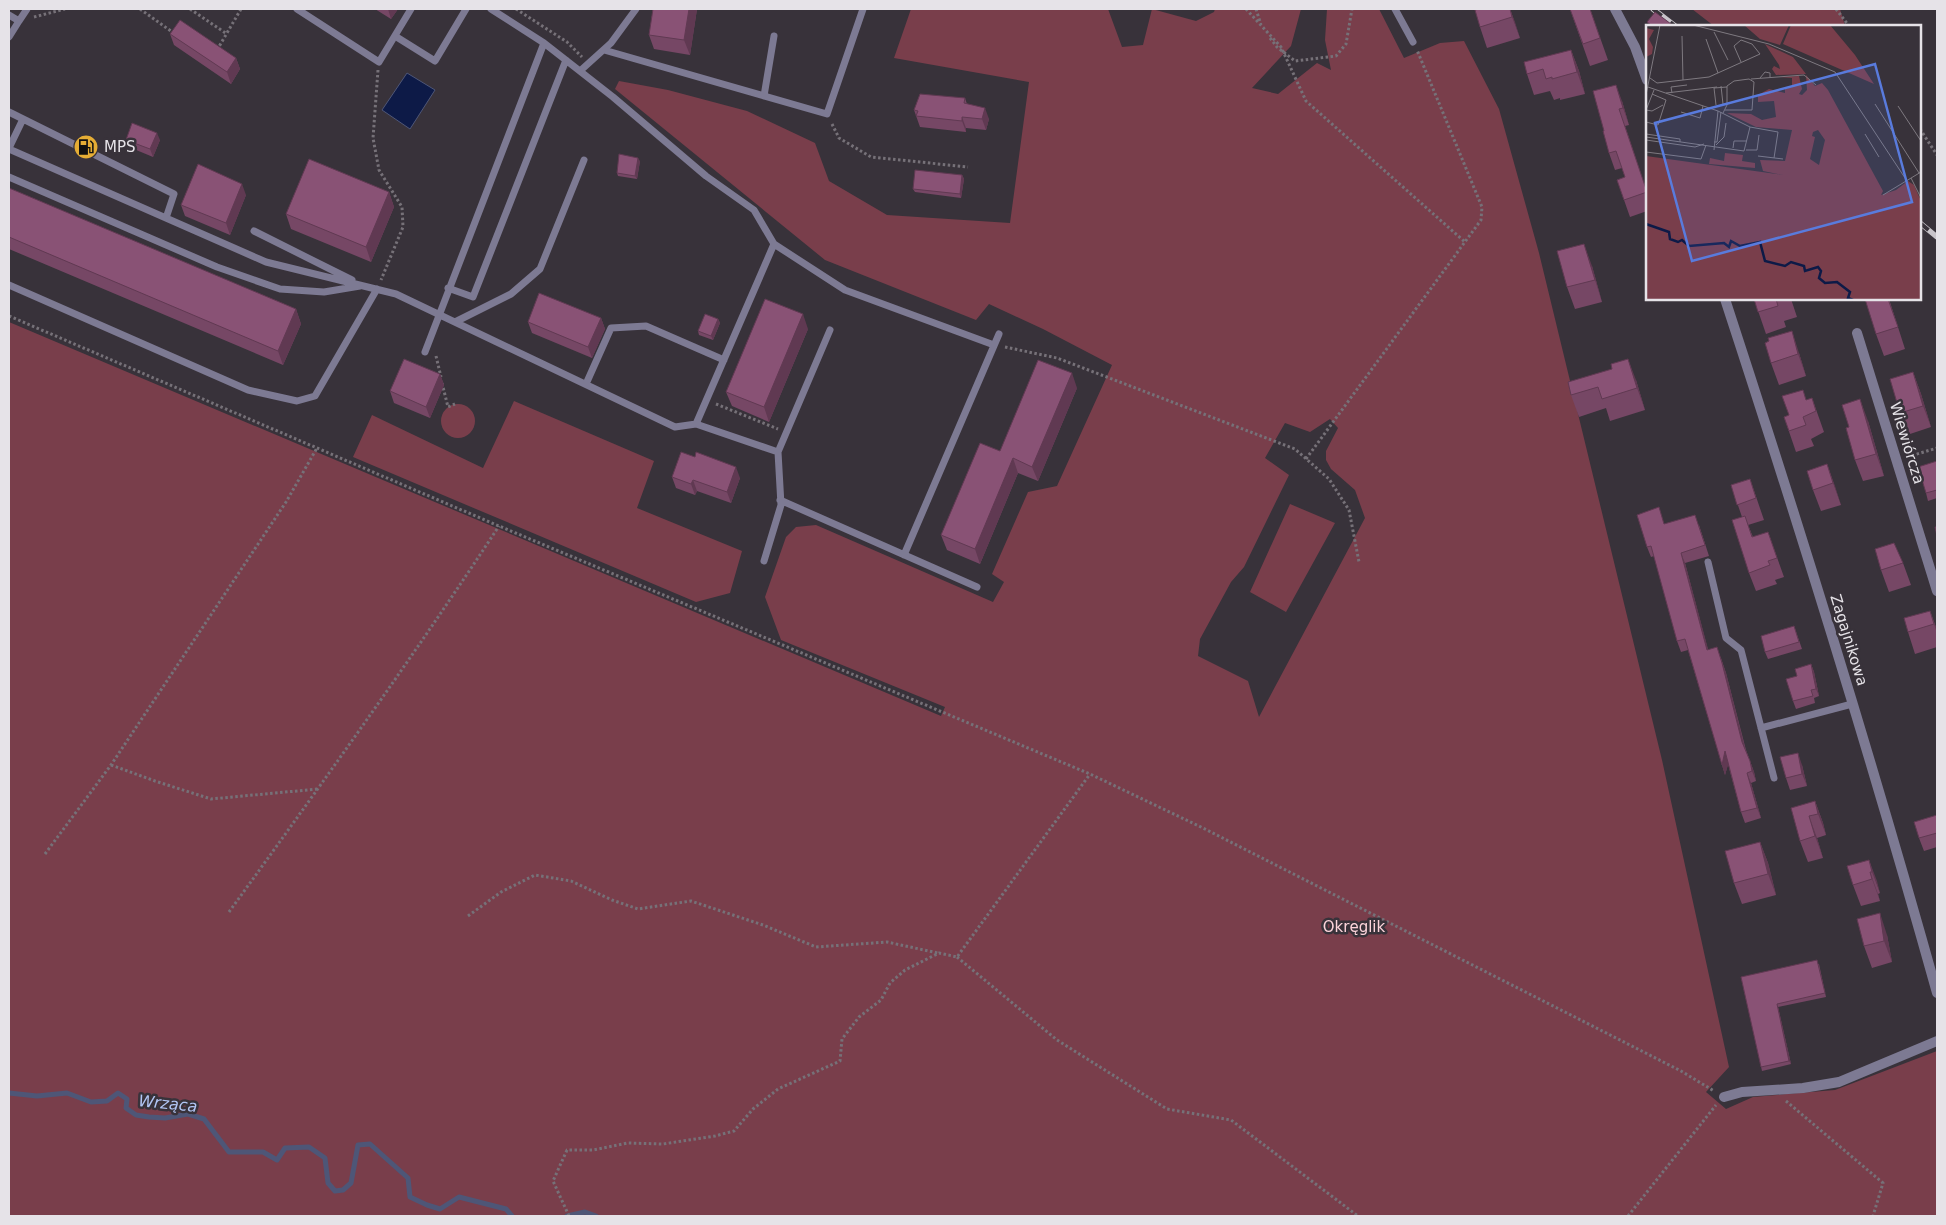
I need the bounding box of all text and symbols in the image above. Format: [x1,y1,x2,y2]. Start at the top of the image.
inset map [1646,25,1921,300]
fuel station icon: MPS [73,134,99,160]
place label: MPS [104,138,136,156]
street label: Wiewiórcza [1886,400,1928,486]
street label: Zagajnikowa [1827,592,1871,688]
park label: Okręglik [1323,918,1386,936]
water label: Wrząca [138,1091,198,1116]

